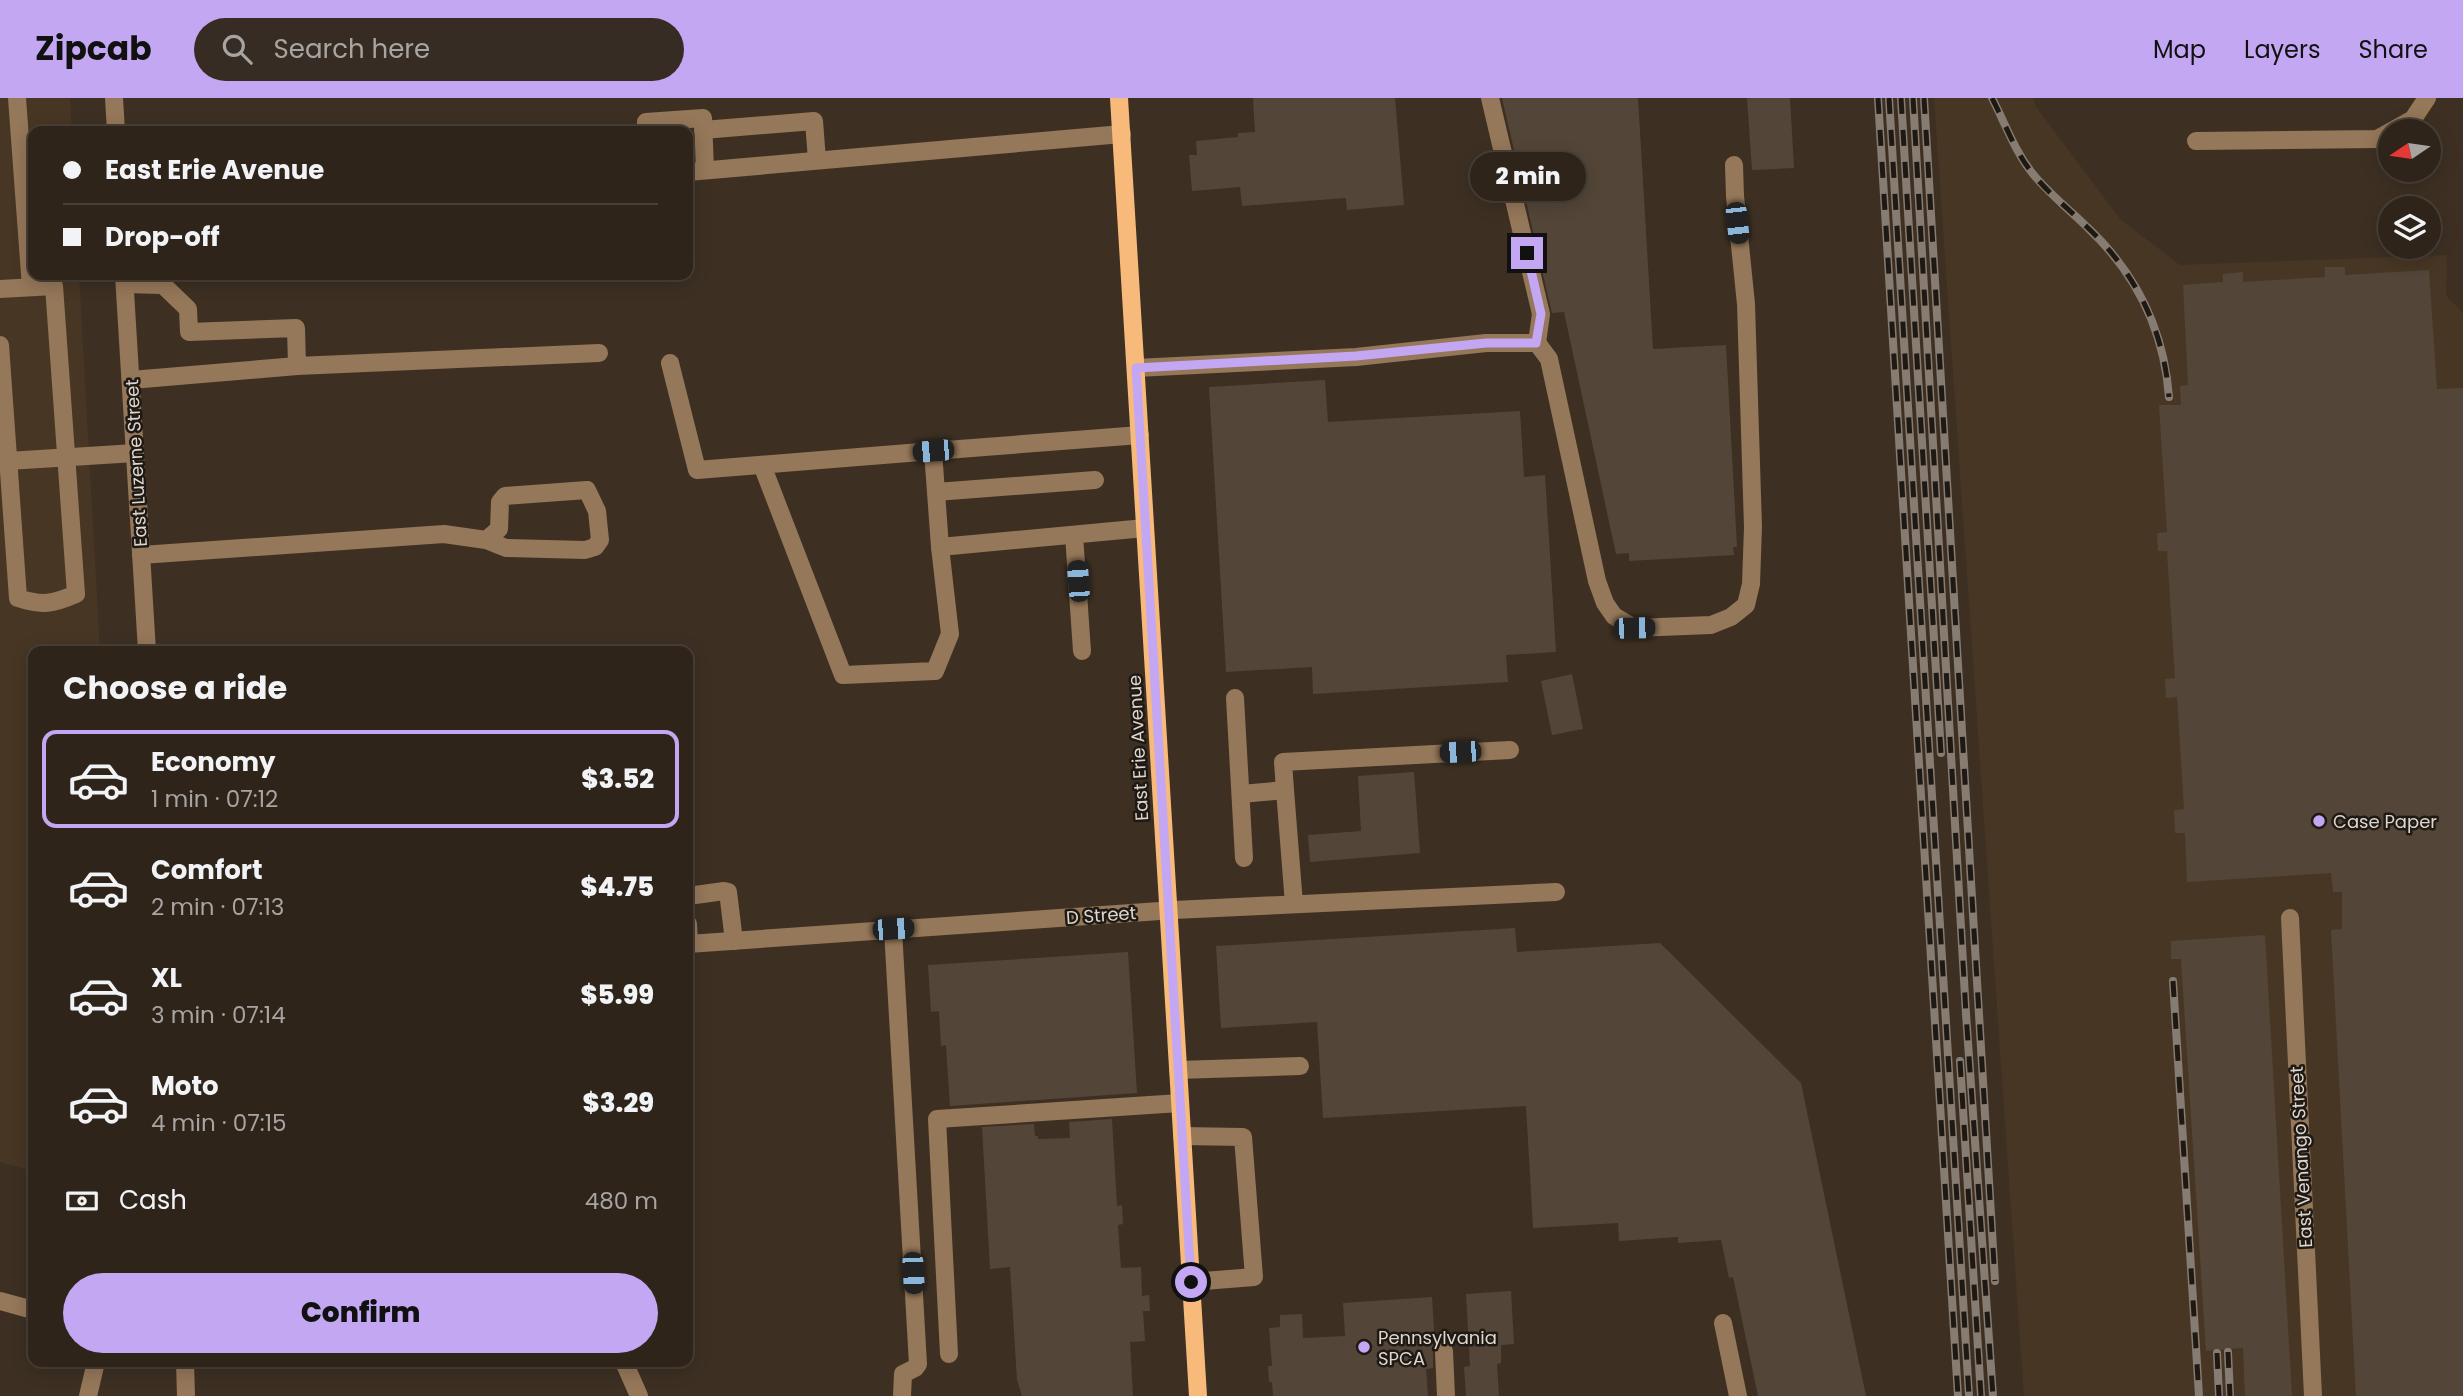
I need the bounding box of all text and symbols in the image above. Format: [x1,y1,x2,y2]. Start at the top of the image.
search box [194,18,684,81]
text: Zipcab [35,25,152,72]
icon: search [218,30,256,68]
text: Search here [274,31,430,67]
text: Map [2153,33,2206,66]
text: Layers [2244,33,2320,66]
text: Share [2358,33,2428,66]
north arrow [2378,119,2441,182]
map controls [2378,119,2441,259]
text: East Erie Avenue [105,152,324,188]
callout: 2 min [1469,152,1585,200]
text: 2 min [1496,160,1560,192]
button: layers [2378,196,2441,259]
car [1725,201,1750,245]
text: Drop-off [105,219,220,255]
route end [1511,237,1543,269]
street label: East Luzerne Street [119,379,153,547]
car [912,439,955,463]
car [1067,559,1090,603]
car [1613,617,1656,639]
text: Choose a ride [63,665,287,710]
street label: East Erie Avenue [1122,674,1154,822]
car [1439,740,1482,764]
text: Economy [151,744,275,780]
icon: car [67,748,130,811]
text: $3.52 [581,761,654,797]
text: 1 min · 07:12 [151,783,278,815]
place label: Case Paper [2333,809,2437,834]
marker: Case Paper [2311,813,2327,829]
text: Comfort [151,852,263,888]
icon: car [67,856,130,919]
text: $4.75 [580,869,654,905]
text: 2 min · 07:13 [151,891,284,923]
street label: D Street [1065,900,1137,930]
car [872,917,915,941]
text: XL [151,960,182,996]
icon: car [67,964,130,1027]
text: $5.99 [580,977,654,1013]
text: 3 min · 07:14 [151,999,286,1031]
street label: East Venango Street [2284,1066,2318,1248]
text: Moto [151,1068,219,1104]
icon: car [67,1072,130,1135]
text: $3.29 [583,1085,654,1121]
text: 4 min · 07:15 [151,1107,287,1139]
icon: cash [63,1182,101,1220]
text: Cash [119,1182,187,1218]
text: 480 m [585,1185,658,1217]
car [902,1251,925,1295]
route start [1175,1266,1207,1298]
button: Confirm [63,1273,658,1353]
place label: Pennsylvania SPCA [1378,1325,1497,1371]
marker: Pennsylvania SPCA [1356,1339,1372,1355]

